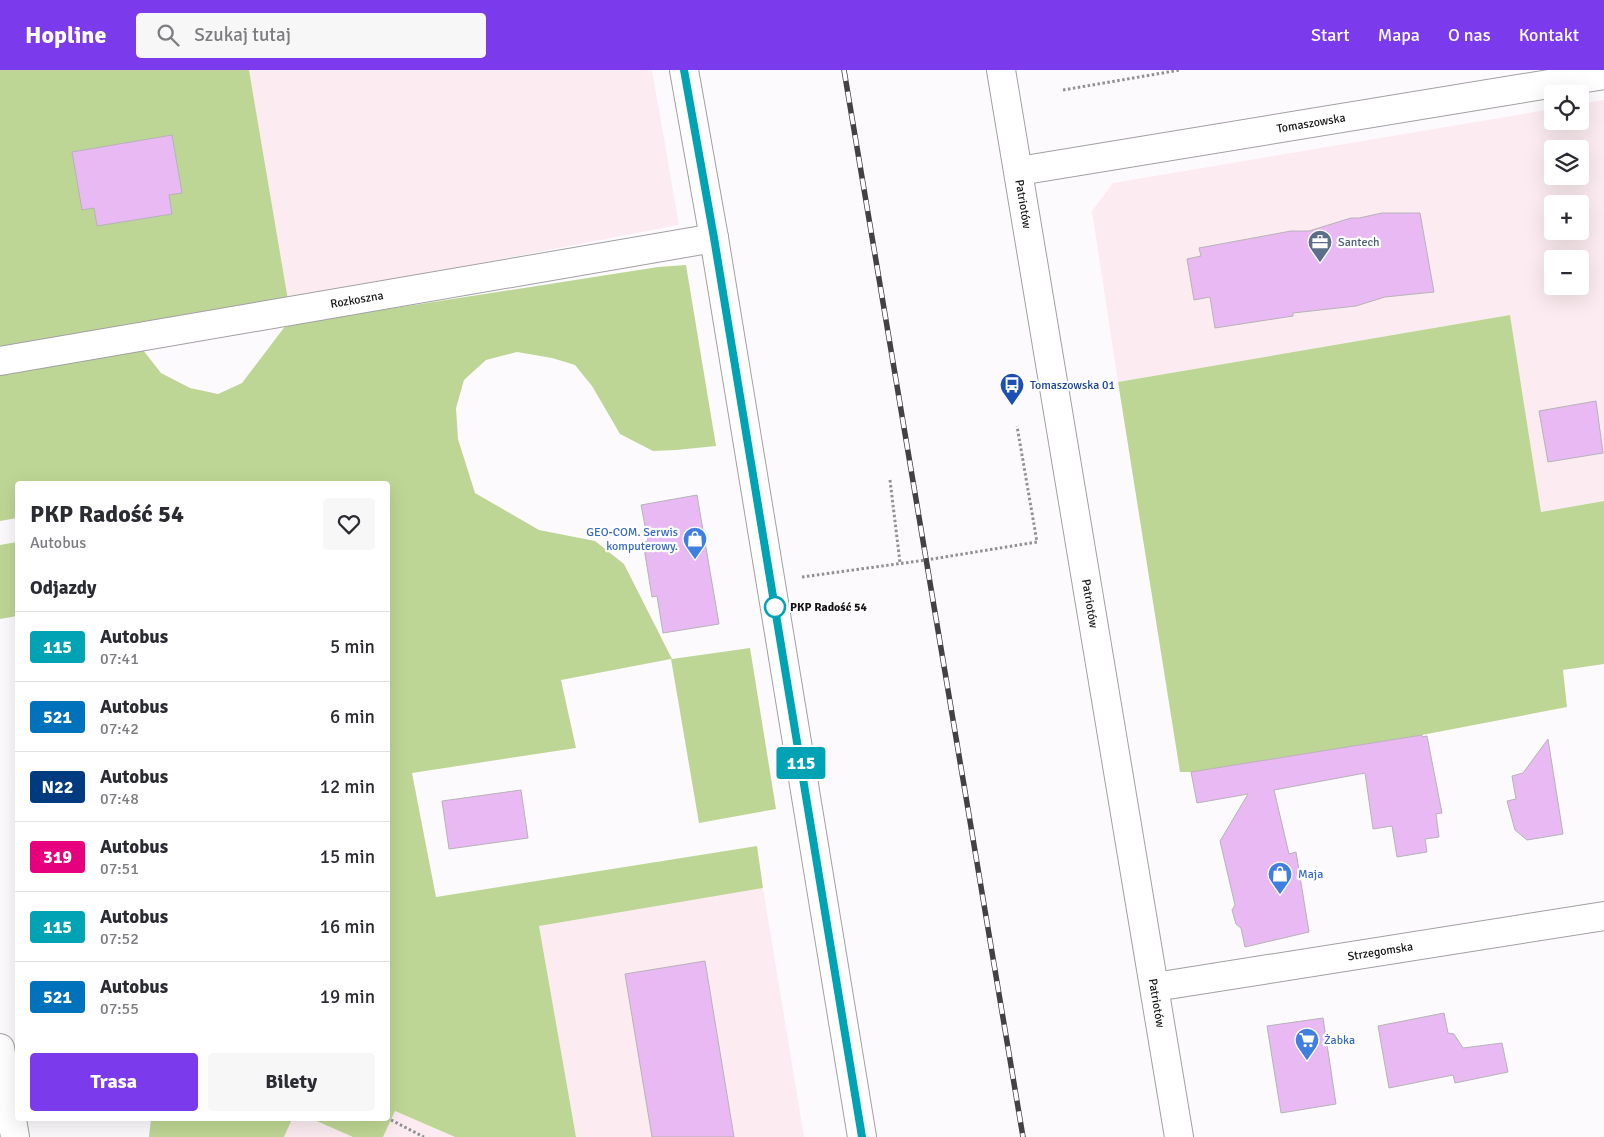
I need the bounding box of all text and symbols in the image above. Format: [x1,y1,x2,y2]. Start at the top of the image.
search box [136,13,486,58]
text: Hopline [25,20,106,50]
icon: search [154,21,182,49]
text: Szukaj tutaj [194,23,291,47]
text: Start [1311,24,1350,46]
text: Mapa [1378,24,1420,46]
text: O nas [1448,24,1491,46]
text: Kontakt [1519,24,1579,46]
map controls [1544,85,1589,295]
button: locate [1544,85,1589,130]
street label: Tomaszowska [1276,110,1347,136]
button: layers [1544,140,1589,185]
street label: Patriotów [1012,178,1035,230]
button: + [1544,195,1589,240]
office icon: Santech [1307,229,1333,263]
place label: Santech [1338,235,1380,250]
button: − [1544,250,1589,295]
street label: Rozkoszna [329,288,385,312]
bus stop icon: Tomaszowska 01 [999,372,1025,406]
place label: Tomaszowska 01 [1030,378,1115,393]
button: heart [323,498,375,550]
text: PKP Radość 54 [30,499,184,529]
place label: GEO-COM. Serwis komputerowy. [586,525,678,554]
shop icon: GEO-COM. Serwis komputerowy. [682,526,708,560]
text: Autobus [30,533,86,553]
text: Odjazdy [30,576,97,600]
street label: Patriotów [1079,578,1102,630]
marker: PKP Radość 54 [764,596,786,618]
place label: PKP Radość 54 [790,600,867,615]
text: Autobus [100,625,168,649]
text: 5 min [330,635,375,659]
text: 115 [43,636,72,658]
text: 07:41 [100,649,139,669]
text: Autobus [100,695,168,719]
text: 6 min [330,705,375,729]
text: 521 [43,706,72,728]
text: 07:42 [100,719,139,739]
line badge: 115 [772,747,830,779]
text: 115 [786,752,816,774]
text: Autobus [100,765,168,789]
text: 12 min [320,775,375,799]
text: N22 [42,776,73,798]
text: 07:48 [100,789,139,809]
text: Autobus [100,835,168,859]
text: 15 min [320,845,375,869]
text: 319 [43,846,72,868]
text: 07:51 [100,859,139,879]
shop icon: Maja [1267,861,1293,895]
place label: Maja [1298,867,1323,882]
text: Autobus [100,905,168,929]
text: 16 min [320,915,375,939]
text: 115 [43,916,72,938]
text: 07:52 [100,929,139,949]
street label: Strzegomska [1346,939,1414,964]
text: Autobus [100,975,168,999]
street label: Patriotów [1145,977,1168,1029]
text: 19 min [320,985,375,1009]
text: 521 [43,986,72,1008]
text: 07:55 [100,999,139,1019]
supermarket icon: Żabka [1294,1027,1320,1061]
place label: Żabka [1324,1033,1355,1048]
button: Trasa [30,1053,198,1111]
button: Bilety [208,1053,375,1111]

